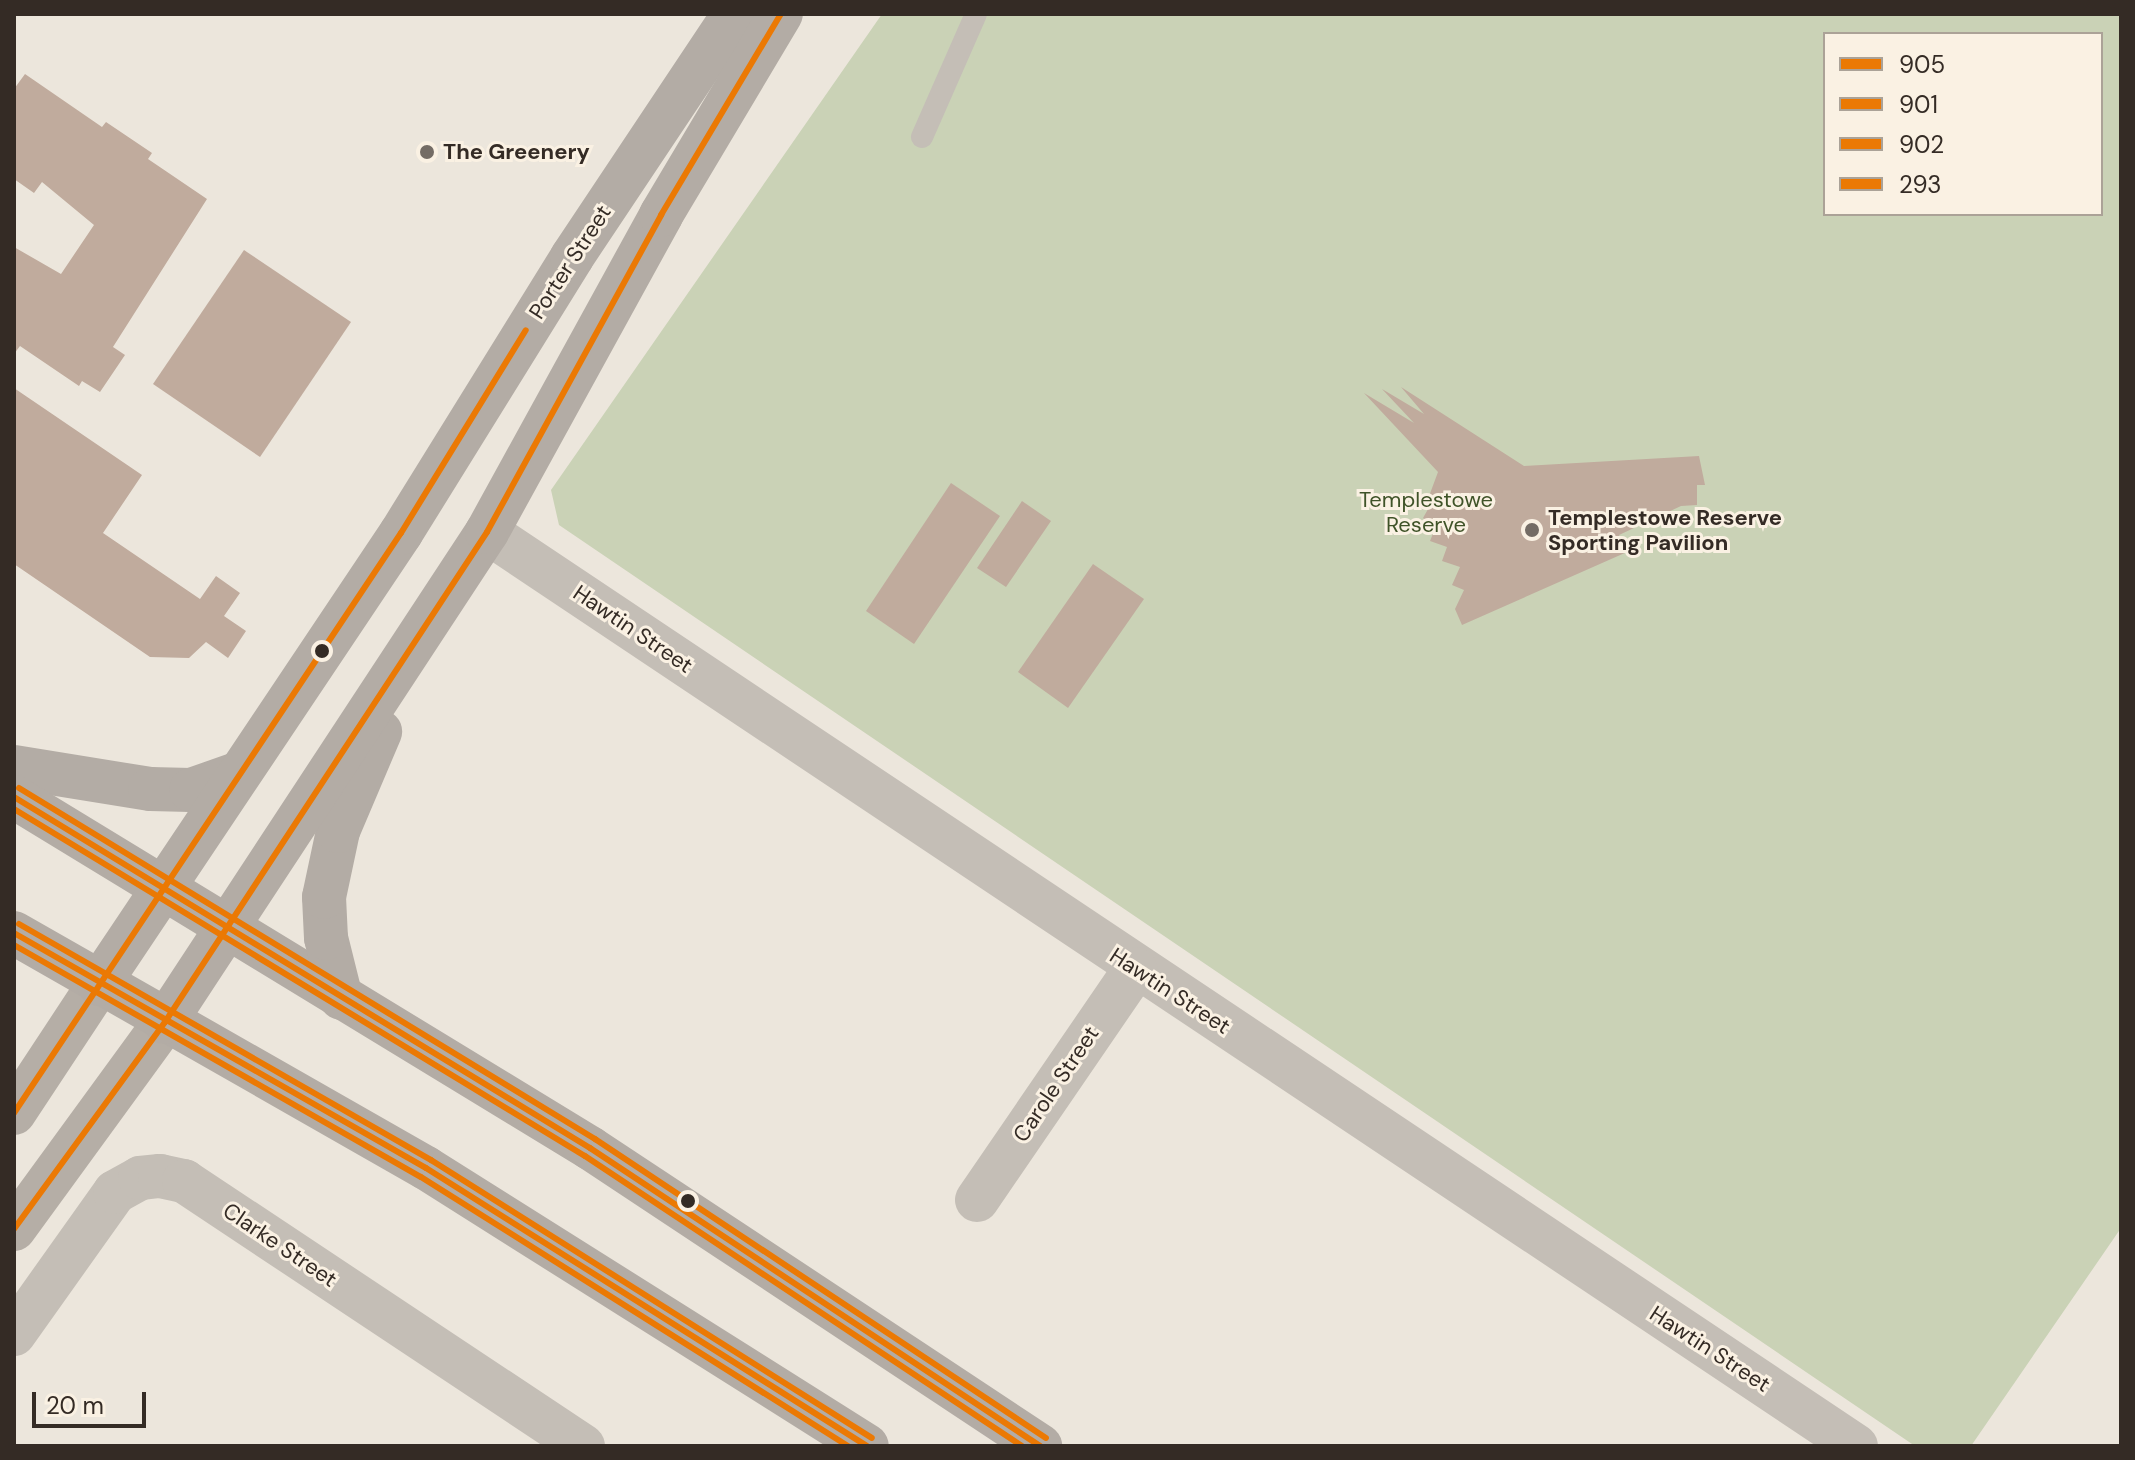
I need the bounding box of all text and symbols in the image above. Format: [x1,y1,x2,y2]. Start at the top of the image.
legend [1823,32,2103,216]
text: 905 [1899,49,1945,80]
text: 901 [1899,89,1938,120]
text: 902 [1899,129,1944,160]
place label: The Greenery [443,139,590,165]
marker: The Greenery [418,143,436,161]
text: 293 [1899,169,1941,200]
street label: Porter Street [523,200,617,324]
park label: Templestowe Reserve [1359,486,1493,538]
place label: Templestowe Reserve Sporting Pavilion [1548,504,1782,556]
marker: Templestowe Reserve Sporting Pavilion [1523,521,1541,539]
street label: Hawtin Street [568,579,698,679]
unlabelled marker [314,643,330,659]
street label: Hawtin Street [1105,942,1235,1040]
street label: Carole Street [1008,1021,1104,1147]
unlabelled marker [680,1193,696,1209]
street label: Clarke Street [218,1197,342,1293]
street label: Hawtin Street [1645,1300,1775,1398]
scale bar [36,1376,150,1426]
text: 20 m [46,1390,104,1421]

